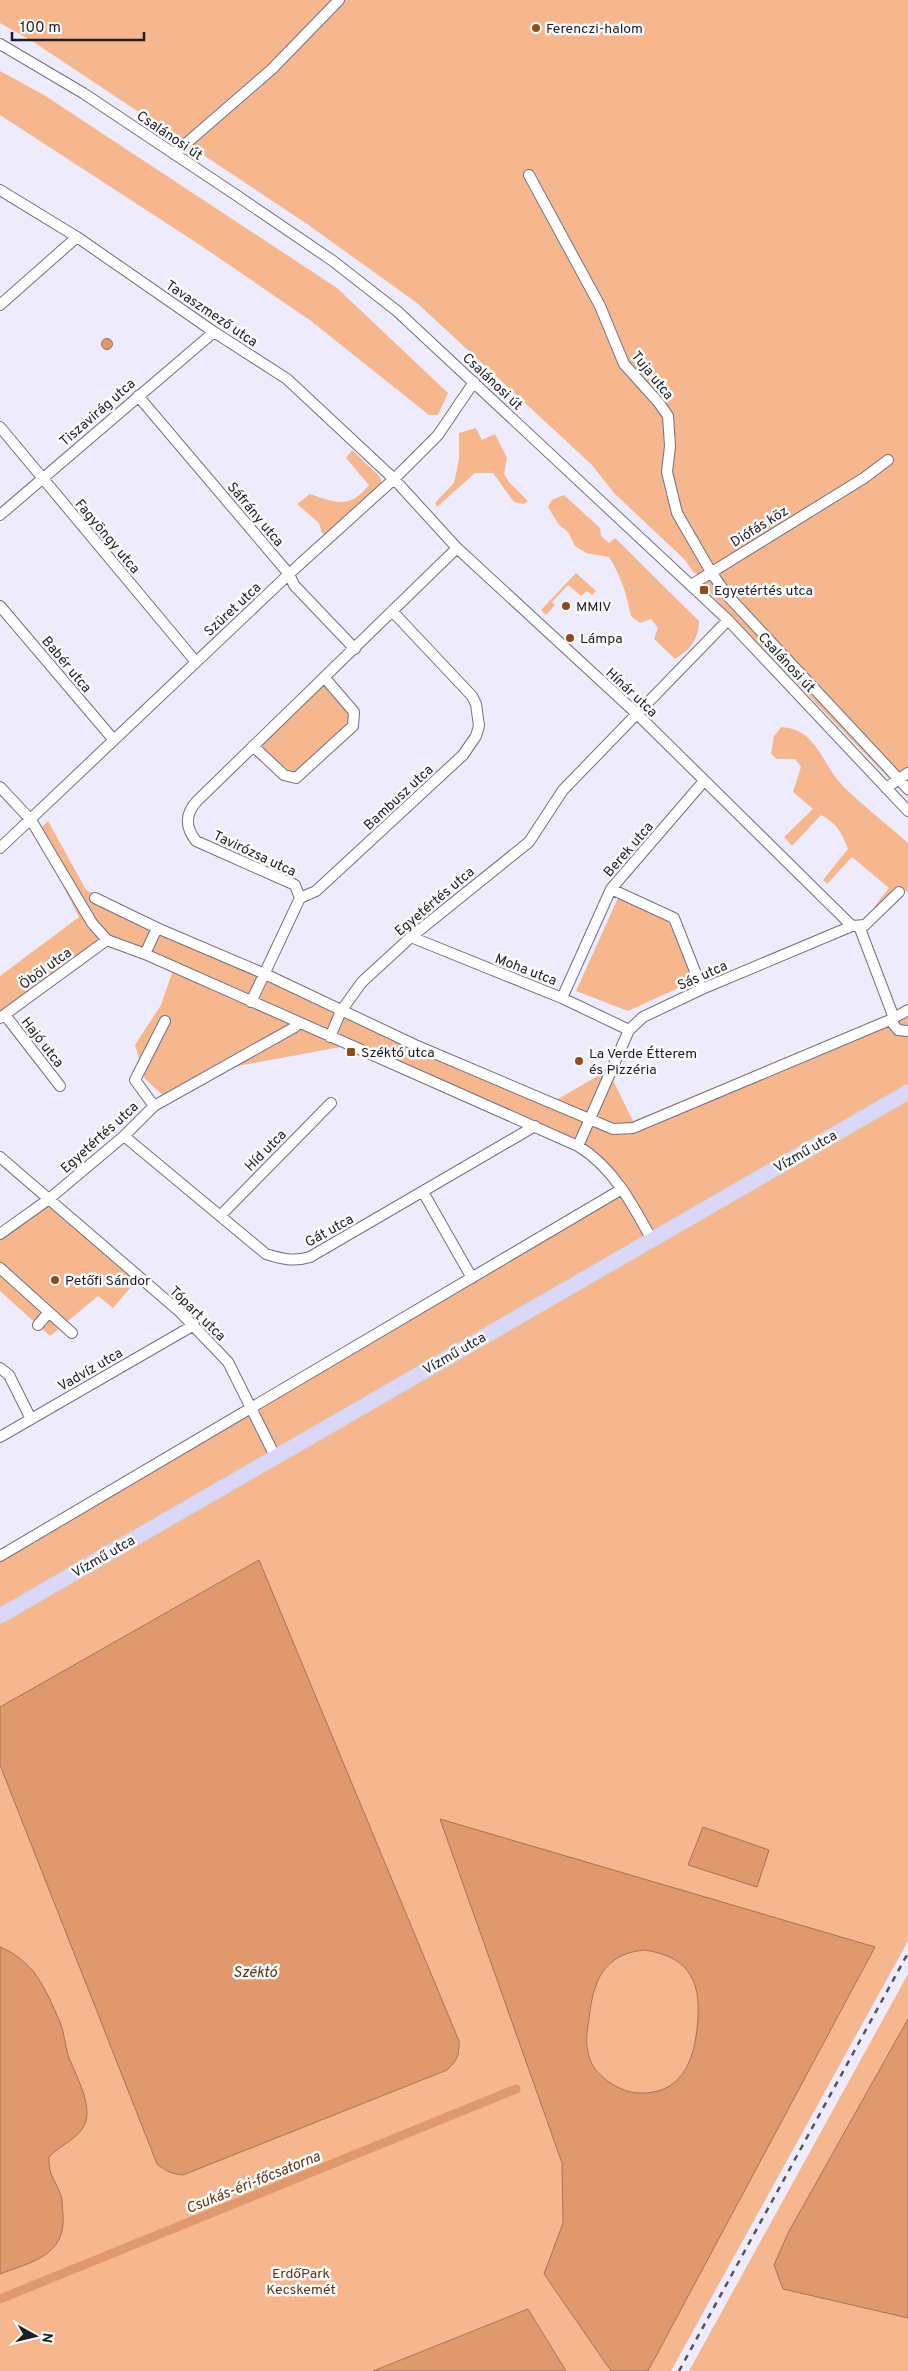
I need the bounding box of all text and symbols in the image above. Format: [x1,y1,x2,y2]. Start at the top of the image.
scale bar [12,10,145,42]
text: 100 m [20,19,61,38]
place label: Ferenczi-halom [546,21,643,38]
marker: Ferenczi-halom [530,22,542,34]
street label: Csalánosi út [133,108,205,165]
street label: Tavaszmező utca [162,277,260,351]
street label: Tuja utca [627,348,677,404]
street label: Csalánosi út [458,350,526,414]
street label: Tiszavirág utca [57,376,139,451]
street label: Sáfrány utca [223,479,287,551]
street label: Fagyöngy utca [71,496,143,578]
street label: Diófás köz [728,503,792,552]
street label: Szüret utca [201,579,265,641]
place label: Egyetértés utca [714,583,813,600]
marker: Egyetértés utca [698,584,710,596]
place label: MMIV [576,599,611,616]
marker: MMIV [560,600,572,612]
street label: Csalánosi út [754,629,818,697]
place label: Lámpa [580,631,623,648]
marker: Lámpa [564,632,576,644]
street label: Babér utca [37,633,94,697]
street label: Hínár utca [602,665,660,721]
street label: Bambusz utca [361,762,437,834]
street label: Berek utca [601,819,658,881]
street label: Tavirózsa utca [210,828,299,881]
street label: Egyetértés utca [392,864,478,940]
street label: Öböl utca [16,944,75,994]
street label: Moha utca [492,951,559,990]
street label: Sás utca [675,958,730,995]
street label: Hajó utca [17,1014,67,1071]
place label: Széktó utca [361,1045,435,1062]
place label: La Verde Étterem és Pizzéria [589,1045,697,1079]
marker: Széktó utca [345,1046,357,1058]
marker: La Verde Étterem és Pizzéria [573,1055,585,1067]
street label: Egyetértés utca [58,1099,142,1177]
street label: Híd utca [242,1127,290,1175]
street label: Vízmű utca [771,1127,840,1177]
street label: Gát utca [302,1211,357,1252]
place label: Petőfi Sándor [65,1273,151,1290]
marker: Petőfi Sándor [49,1274,61,1286]
street label: Tópart utca [165,1283,229,1345]
street label: Vízmű utca [420,1329,489,1379]
street label: Vadvíz utca [55,1345,126,1396]
street label: Vízmű utca [69,1532,138,1582]
water label: Széktó [233,1964,278,1983]
water label: Csukás-éri-főcsatorna [184,2148,324,2219]
park label: ErdőPark Kecskemét [266,2266,336,2299]
north arrow [10,2311,60,2361]
text: N [37,2331,56,2344]

